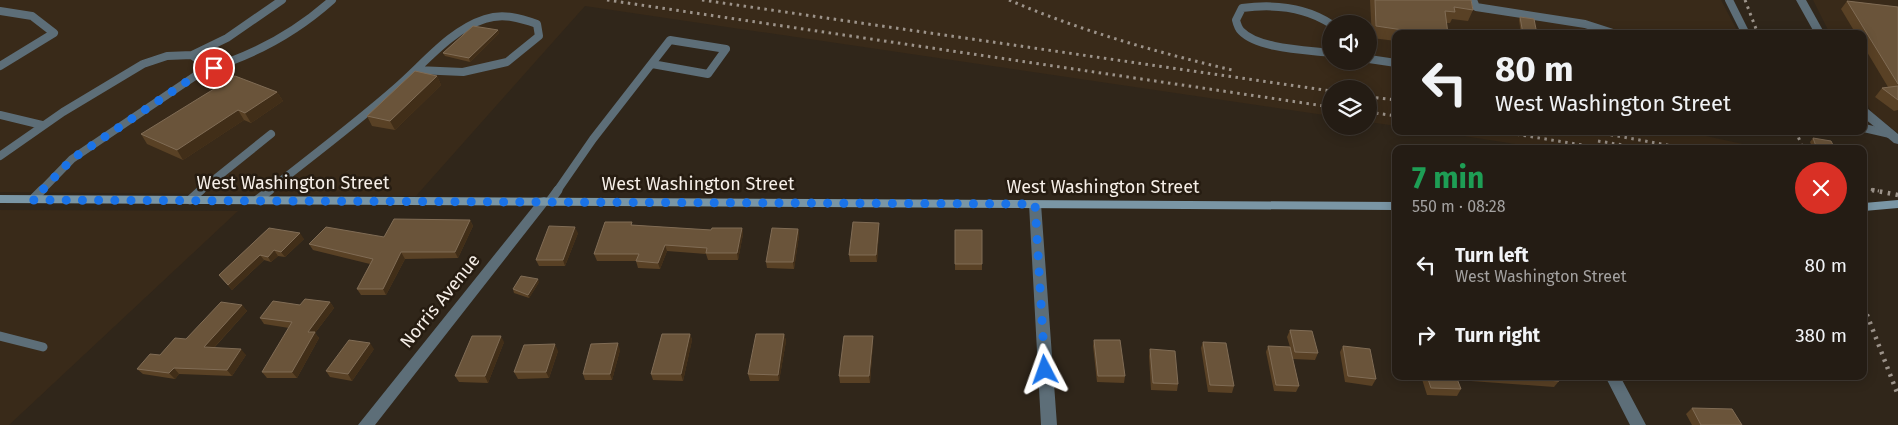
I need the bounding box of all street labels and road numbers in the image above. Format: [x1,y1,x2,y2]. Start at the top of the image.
street label: West Washington Street [197,172,390,194]
street label: West Washington Street [602,173,795,195]
street label: West Washington Street [1007,176,1200,198]
street label: Norris Avenue [395,250,485,352]

